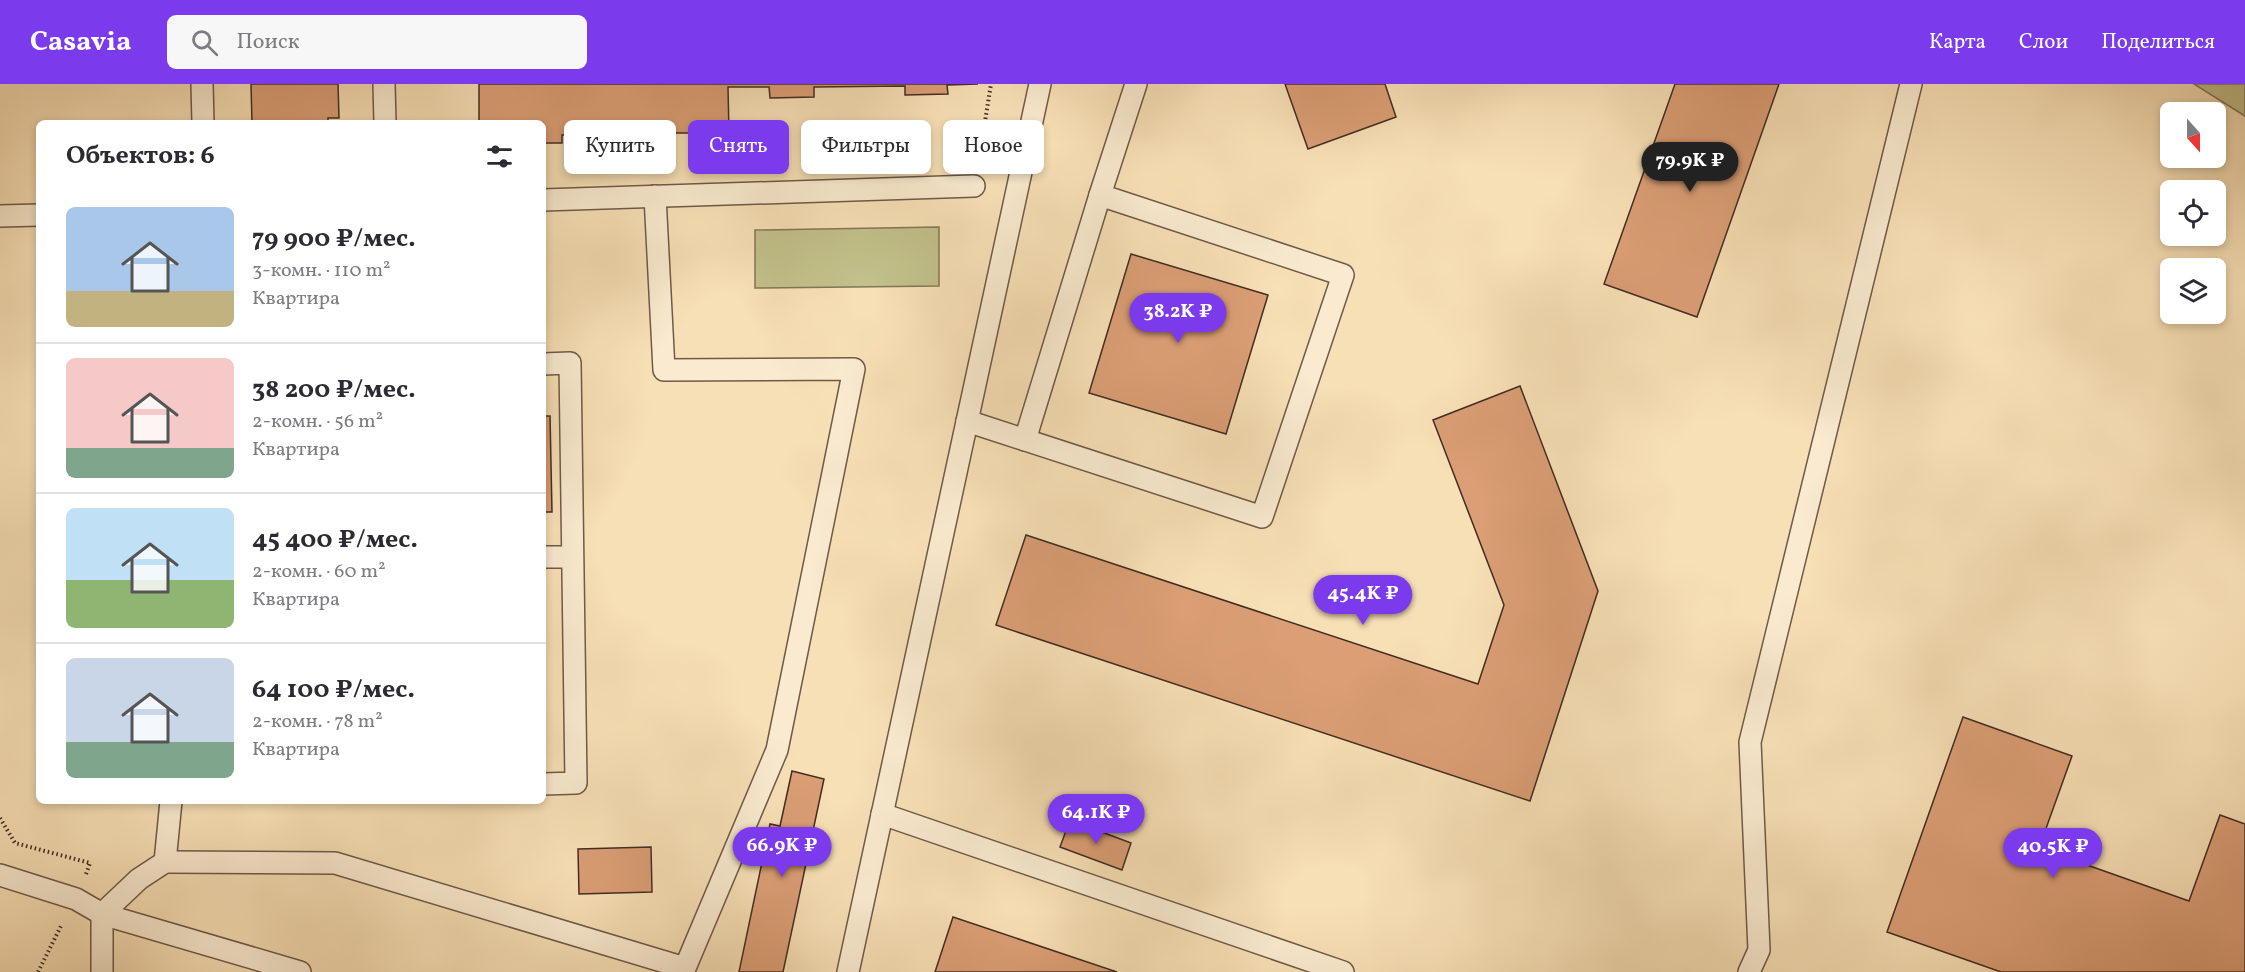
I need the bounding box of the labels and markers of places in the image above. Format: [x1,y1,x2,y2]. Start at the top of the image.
pin: 79.9K ₽ [1635,142,1745,193]
pin: 38.2K ₽ [1123,293,1233,344]
pin: 45.4K ₽ [1308,575,1418,626]
pin: 64.1K ₽ [1041,794,1151,845]
pin: 66.9K ₽ [727,827,837,878]
pin: 40.5K ₽ [1998,828,2108,879]

